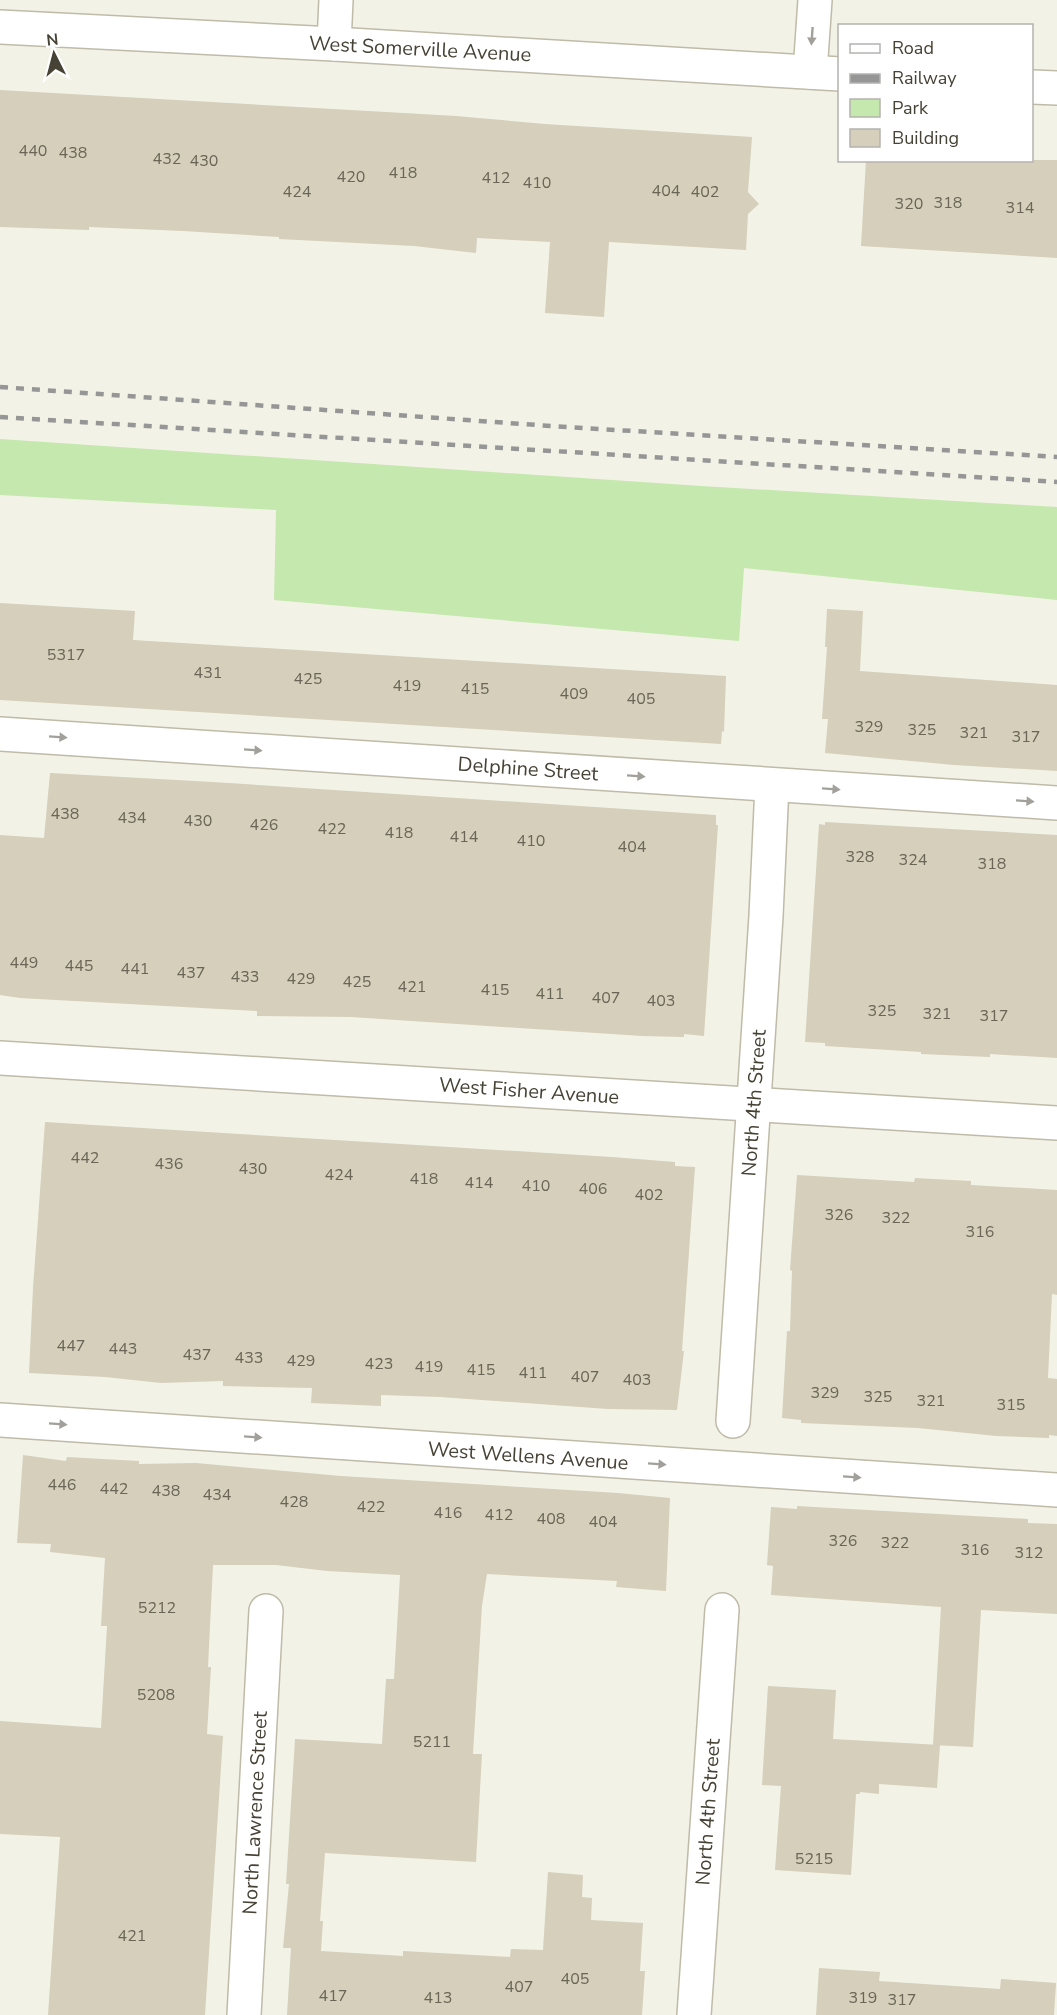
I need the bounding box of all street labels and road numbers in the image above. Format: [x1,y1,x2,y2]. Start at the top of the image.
street label: West Somerville Avenue [308,30,532,68]
street label: Delphine Street [457,751,600,787]
street label: North 4th Street [735,1028,773,1177]
street label: West Fisher Avenue [438,1071,620,1111]
street label: West Wellens Avenue [427,1436,629,1476]
street label: North Lawrence Street [236,1710,274,1915]
street label: North 4th Street [689,1737,727,1886]

